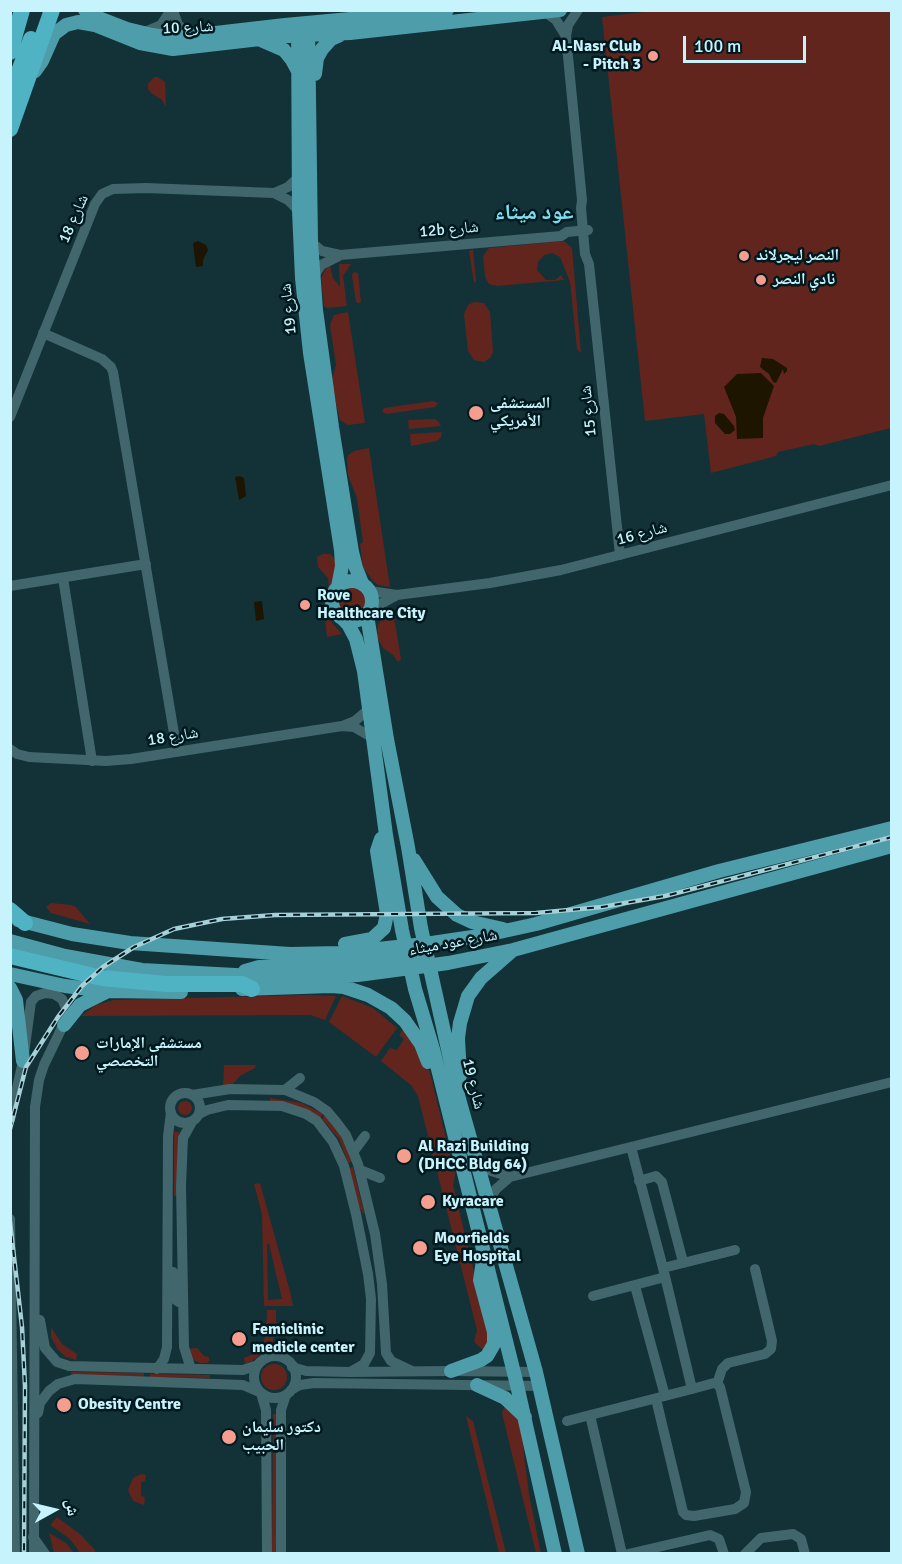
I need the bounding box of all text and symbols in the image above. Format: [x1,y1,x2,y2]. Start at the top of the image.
street label: شارع 10 [162,17,214,39]
scale bar [686,24,809,62]
text: 100 m [694,35,741,57]
place label: Al-Nasr Club - Pitch 3 [552,37,641,75]
marker: Al-Nasr Club - Pitch 3 [646,49,660,63]
street label: شارع 18 [55,192,93,246]
district label: عود ميثاء [494,200,574,226]
street label: 12b شارع [418,218,480,242]
place label: النصر ليجرلاند [756,246,839,266]
marker: النصر ليجرلاند [737,249,751,263]
place label: نادي النصر [773,270,835,290]
marker: نادي النصر [754,273,768,287]
street label: شارع 19 [277,283,301,335]
street label: شارع 15 [577,385,601,437]
place label: المستشفى الأمريكي [490,394,550,432]
marker: المستشفى الأمريكي [467,404,485,422]
street label: شارع 16 [615,518,669,550]
place label: Rove Healthcare City [317,586,426,624]
marker: Rove Healthcare City [298,598,312,612]
street label: شارع 18 [146,724,200,750]
street label: شارع عود ميثاء [407,926,499,960]
place label: مستشفى الإمارات التخصصي [96,1034,202,1072]
marker: مستشفى الإمارات التخصصي [73,1044,91,1062]
street label: شارع 19 [457,1057,489,1111]
place label: Al Razi Building (DHCC Bldg 64) [418,1137,529,1175]
marker: Al Razi Building (DHCC Bldg 64) [395,1147,413,1165]
place label: Kyracare [442,1192,504,1212]
marker: Kyracare [419,1193,437,1211]
place label: Moorfields Eye Hospital [434,1229,521,1267]
marker: Moorfields Eye Hospital [411,1239,429,1257]
place label: Femiclinic medicle center [252,1320,354,1358]
marker: Femiclinic medicle center [230,1330,248,1348]
place label: Obesity Centre [78,1395,181,1415]
marker: Obesity Centre [55,1396,73,1414]
place label: دكتور سليمان الحبيب [242,1418,321,1456]
marker: دكتور سليمان الحبيب [220,1428,238,1446]
north arrow [24,1480,84,1540]
text: ش [61,1498,83,1517]

